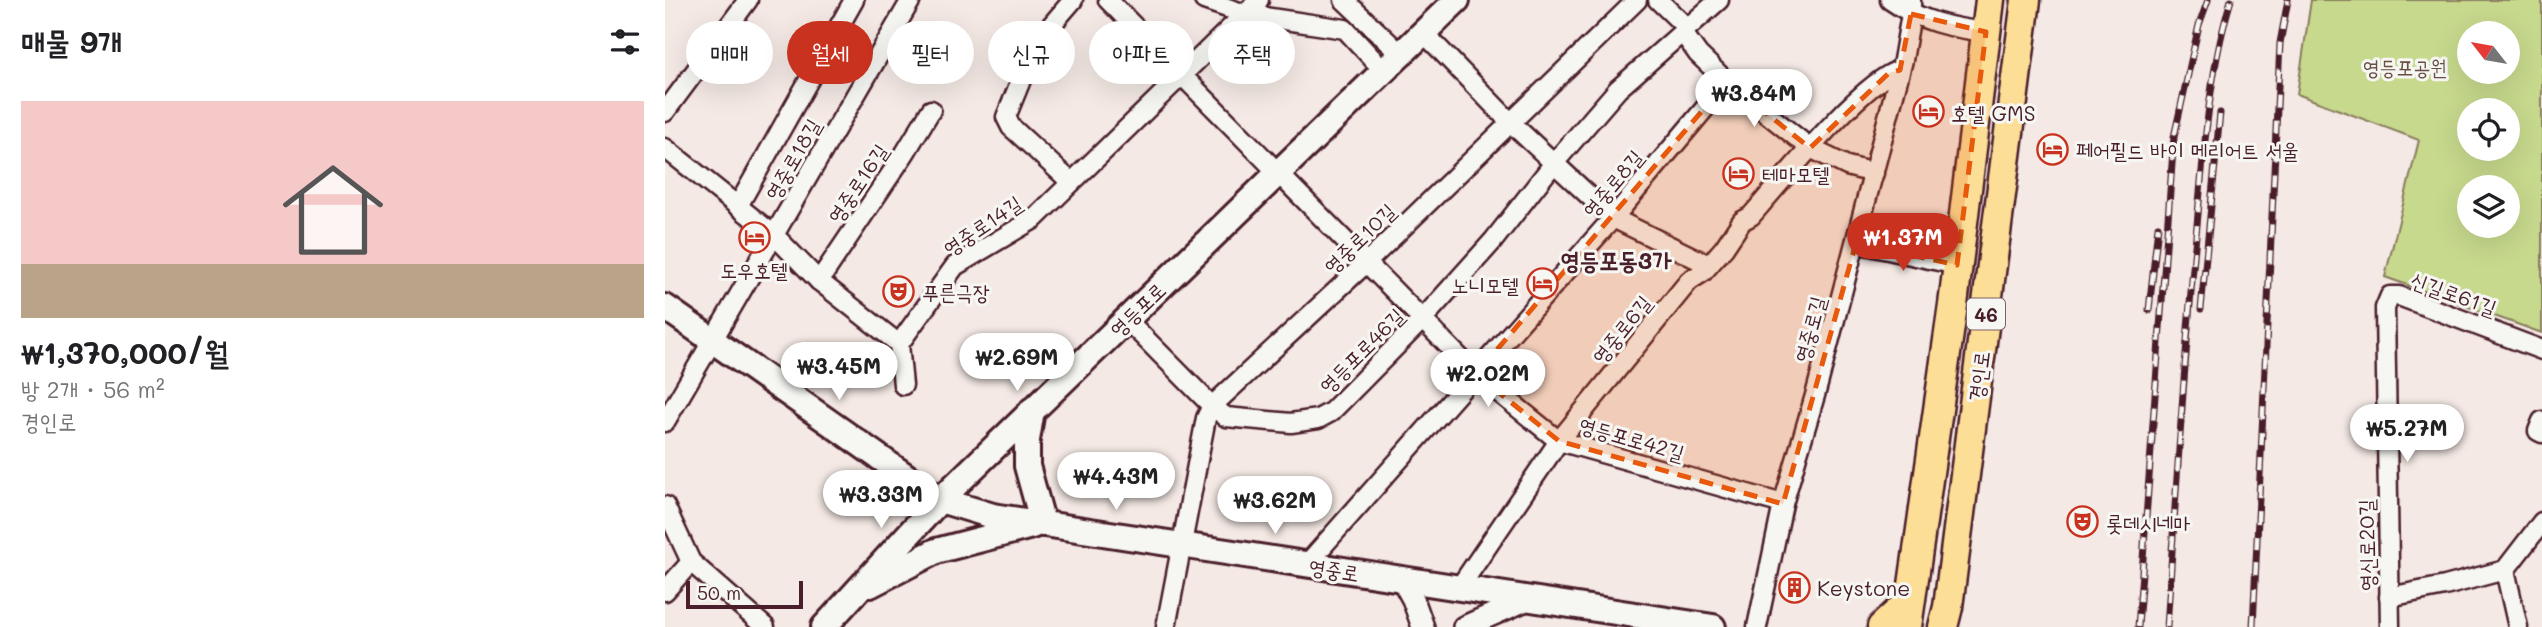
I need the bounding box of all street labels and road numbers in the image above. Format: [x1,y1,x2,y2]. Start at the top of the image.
street label: 영중로18길 [758,113,826,205]
street label: 영중로16길 [821,138,893,228]
street label: 영중로8길 [1576,143,1648,222]
street label: 영중로14길 [937,189,1027,261]
street label: 영중로10길 [1317,197,1401,279]
street label: 신길로61길 [2407,265,2501,321]
street label: 영등포로 [1103,276,1171,342]
street label: 영중로6길 [1585,289,1657,369]
street label: 영중로길 [1787,293,1831,365]
road number: 46 [1967,298,2005,330]
street label: 영등포로46길 [1313,302,1409,398]
street label: 경인로 [1962,349,1994,403]
street label: 영등포로42길 [1576,410,1688,466]
street label: 영신로20길 [2352,499,2380,591]
street label: 영중로 [1307,552,1361,586]

